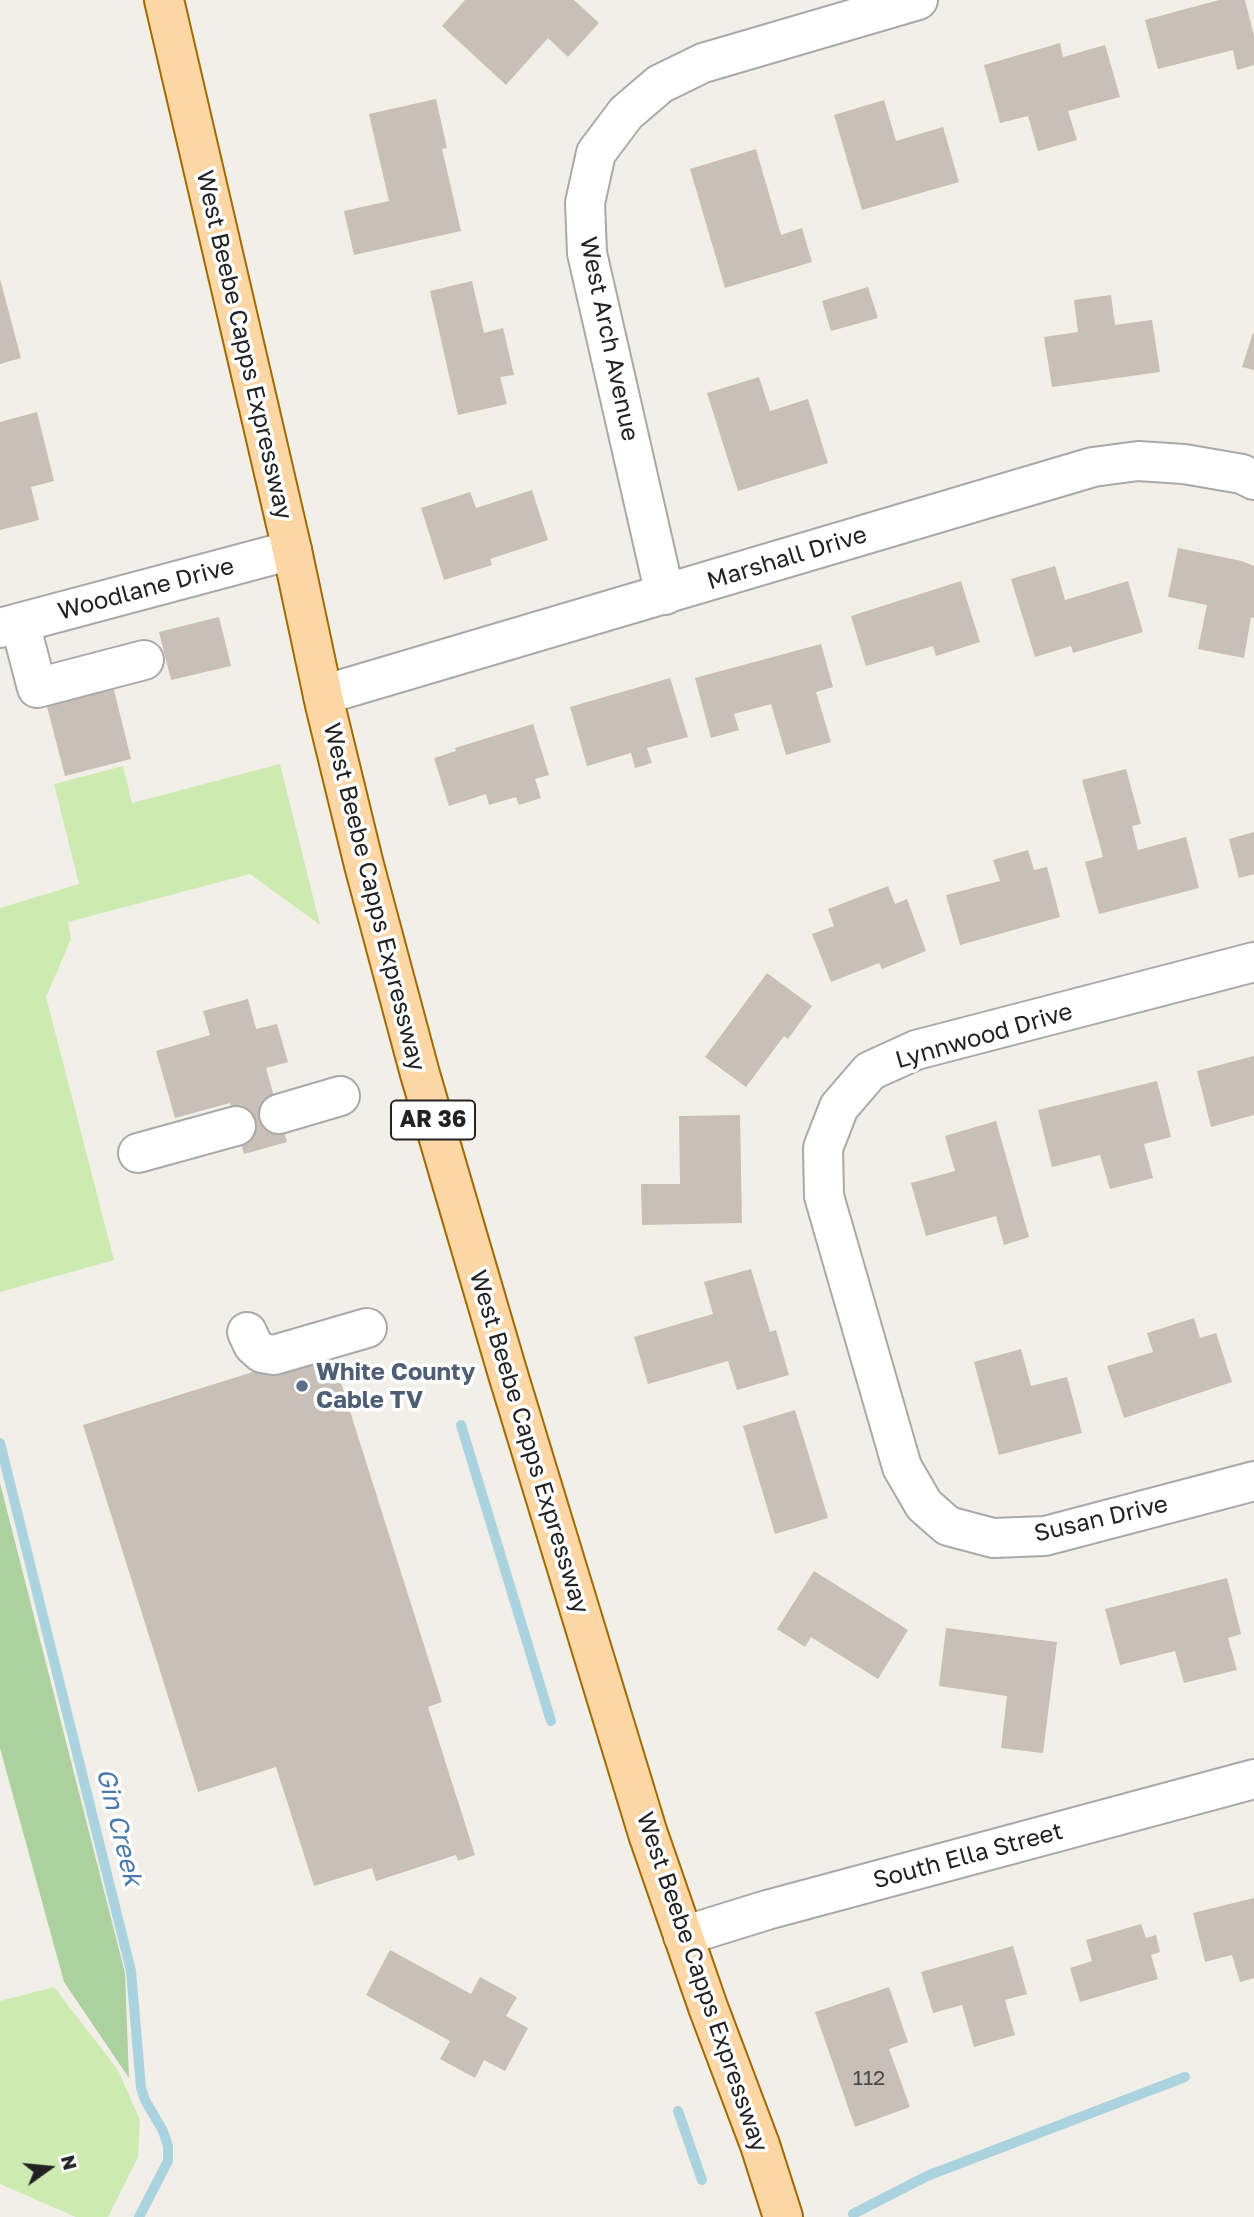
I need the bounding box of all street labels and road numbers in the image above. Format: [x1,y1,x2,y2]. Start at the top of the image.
street label: West Beebe Capps Expressway [190,168,298,522]
street label: West Arch Avenue [573,234,645,444]
street label: Marshall Drive [704,520,870,596]
street label: Woodlane Drive [55,552,237,626]
street label: West Beebe Capps Expressway [317,720,431,1074]
street label: Lynnwood Drive [892,997,1076,1075]
road number: AR 36 [391,1100,475,1140]
street label: West Beebe Capps Expressway [463,1267,595,1617]
street label: Susan Drive [1031,1490,1171,1548]
street label: West Beebe Capps Expressway [630,1808,774,2156]
street label: South Ella Street [870,1817,1066,1895]

